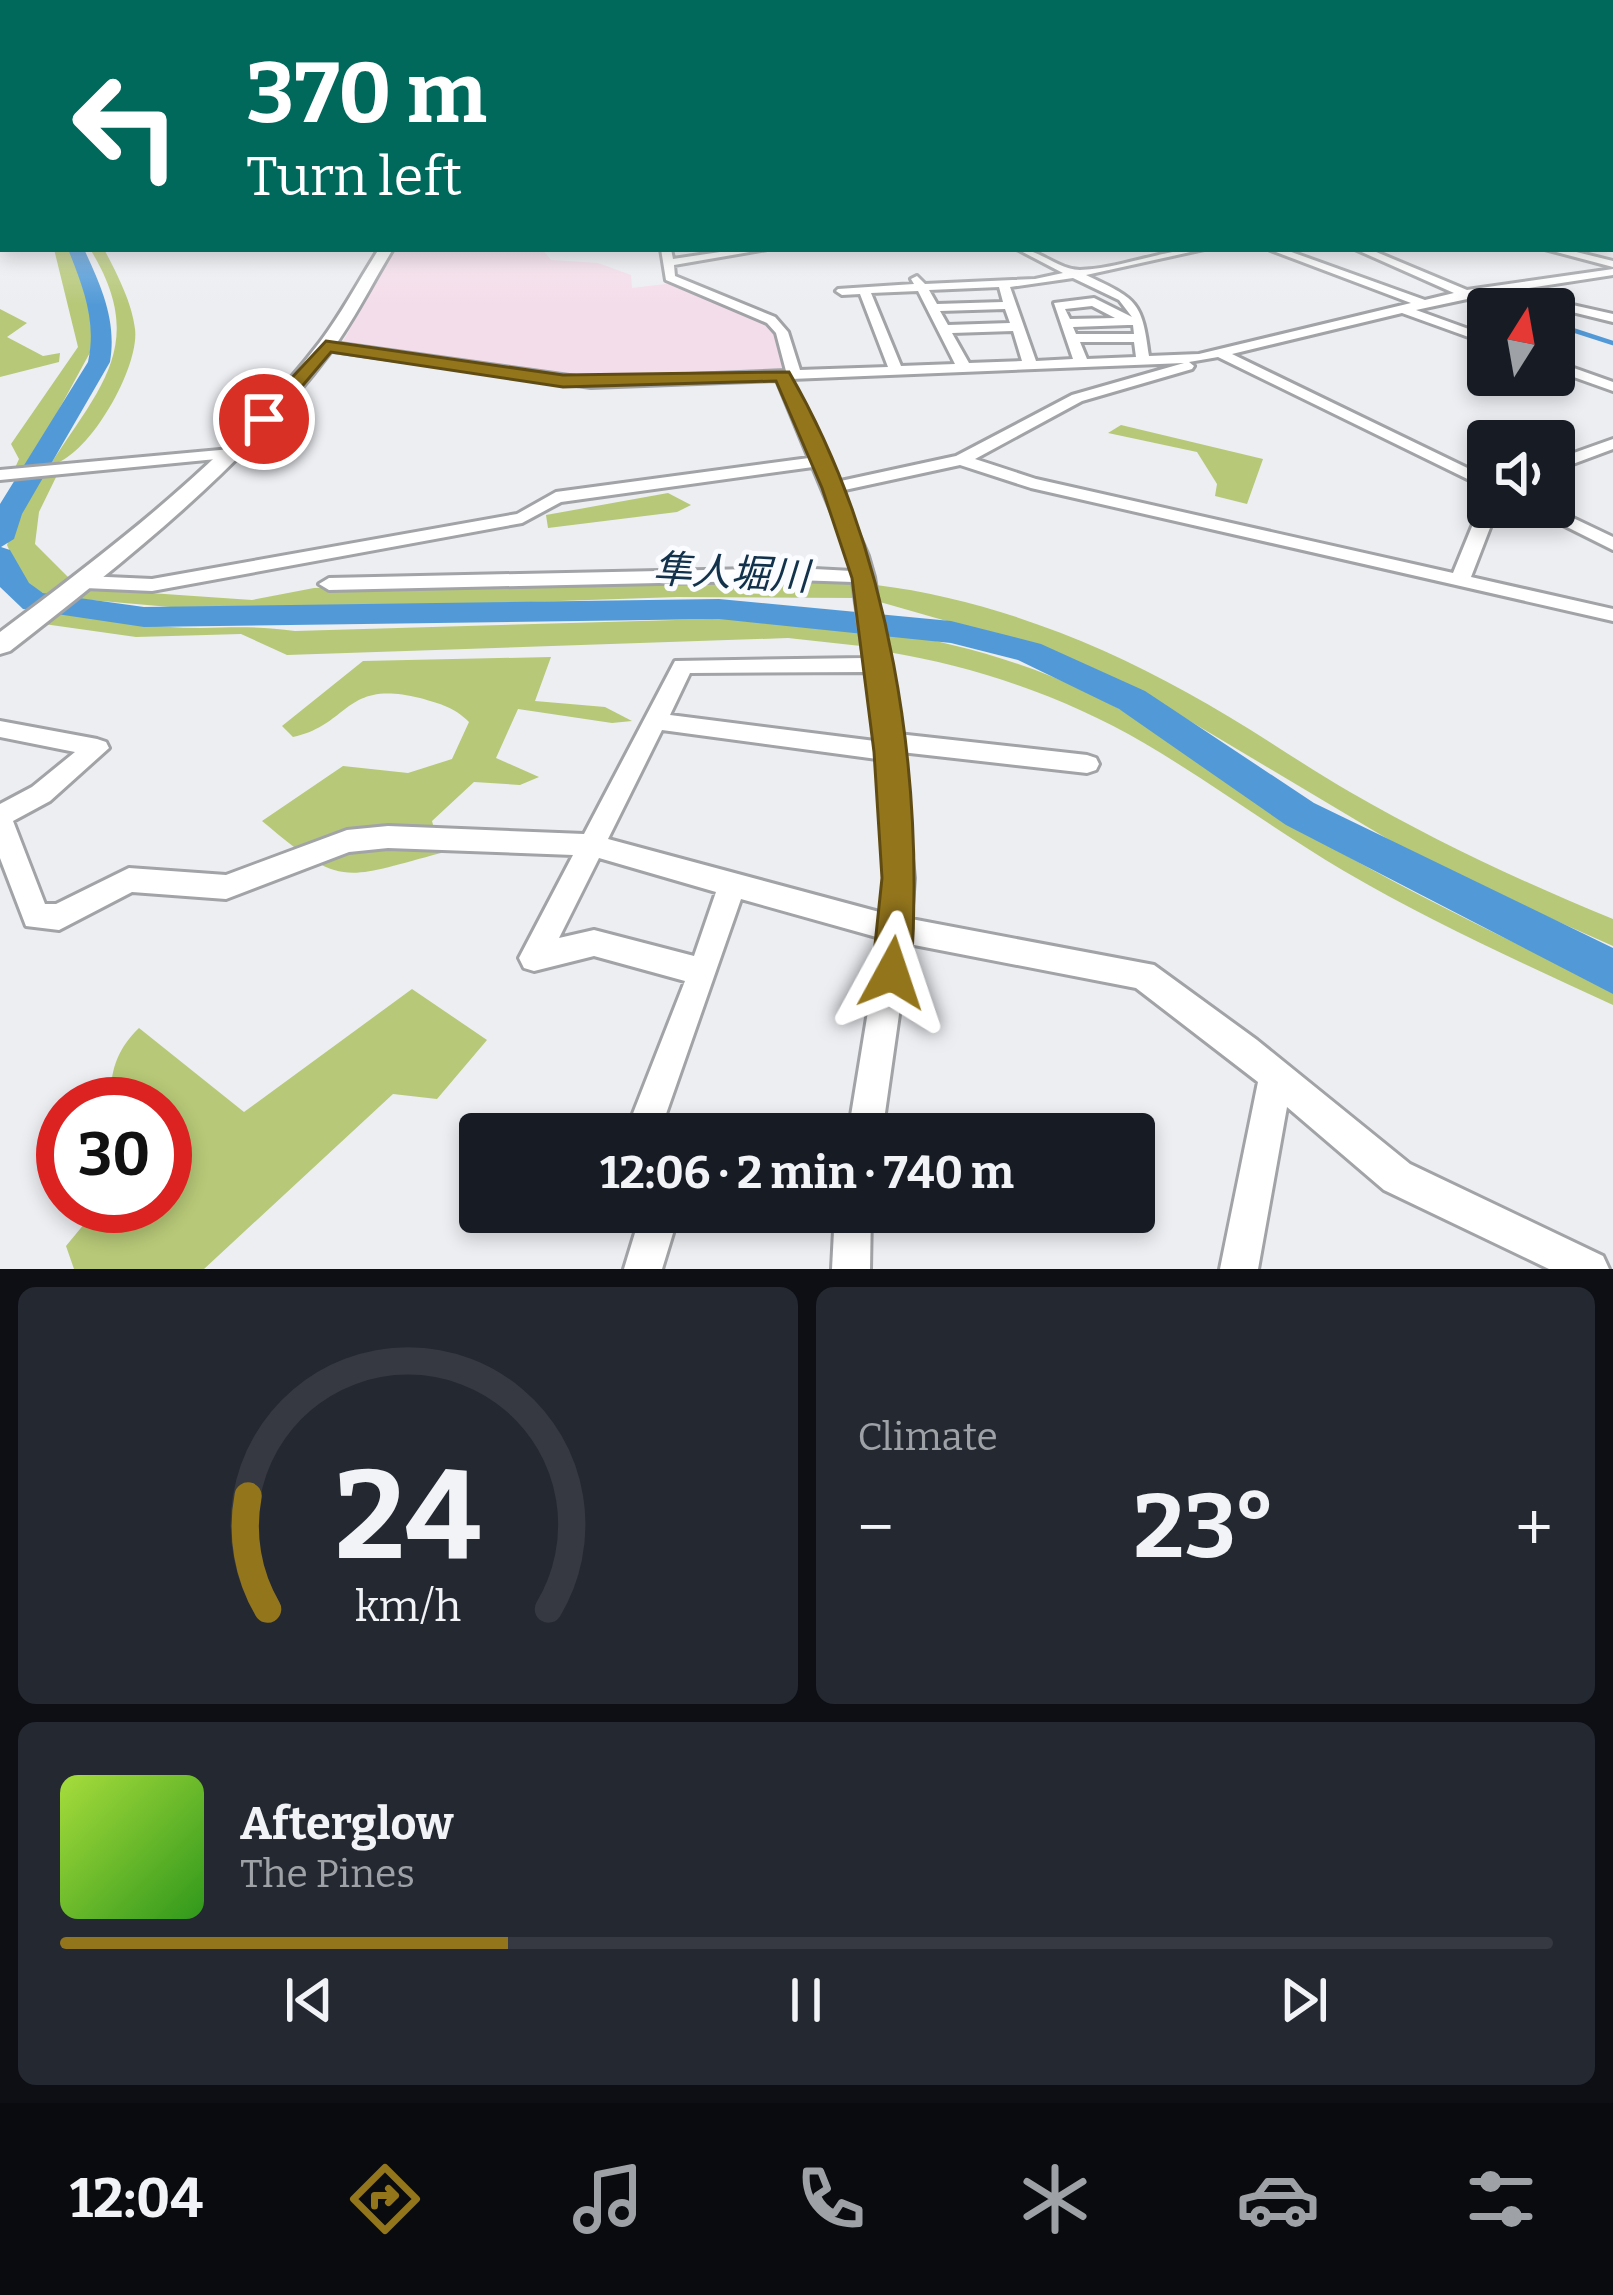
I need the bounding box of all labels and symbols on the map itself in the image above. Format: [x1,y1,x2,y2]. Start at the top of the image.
north arrow [1467,288,1575,396]
pin [213,368,315,470]
water label: 隼人堀川 [652,546,814,600]
position arrow [829,910,955,1036]
speed limit sign: 30 [36,1077,192,1233]

